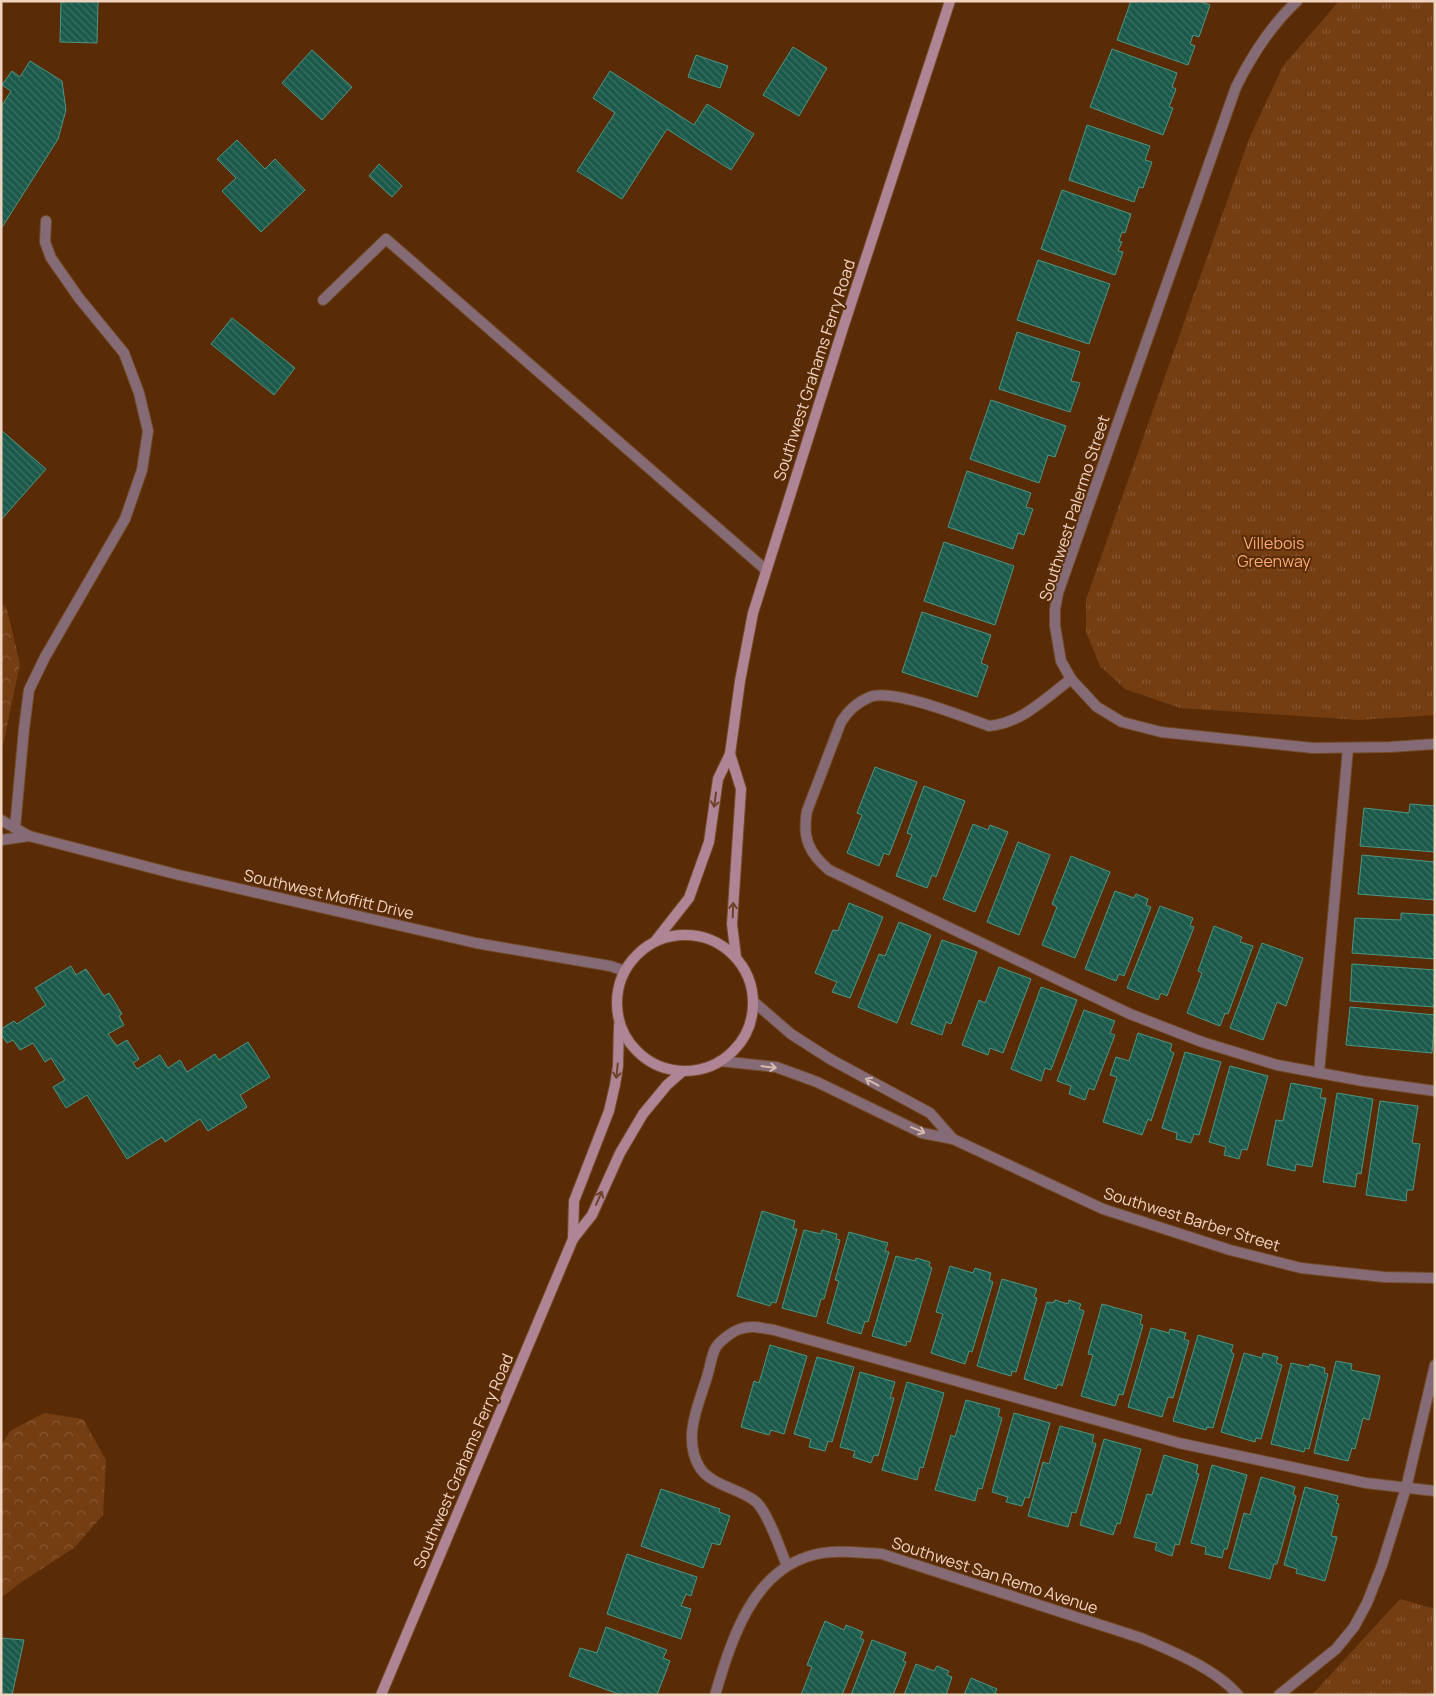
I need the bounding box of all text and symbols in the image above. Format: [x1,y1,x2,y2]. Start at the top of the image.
street label: Southwest Grahams Ferry Road [768,257,860,483]
street label: Southwest Palermo Street [1034,412,1114,604]
park label: Villebois Greenway [1237,532,1311,572]
one-way arrow [710,791,720,807]
street label: Southwest Moffitt Drive [242,864,416,924]
one-way arrow [728,902,737,918]
one-way arrow [612,1062,622,1078]
one-way arrow [760,1062,776,1072]
one-way arrow [864,1077,879,1087]
one-way arrow [910,1126,925,1136]
street label: Southwest Barber Street [1101,1182,1283,1256]
one-way arrow [595,1191,605,1206]
street label: Southwest Grahams Ferry Road [408,1350,518,1572]
street label: Southwest San Remo Avenue [889,1531,1101,1619]

